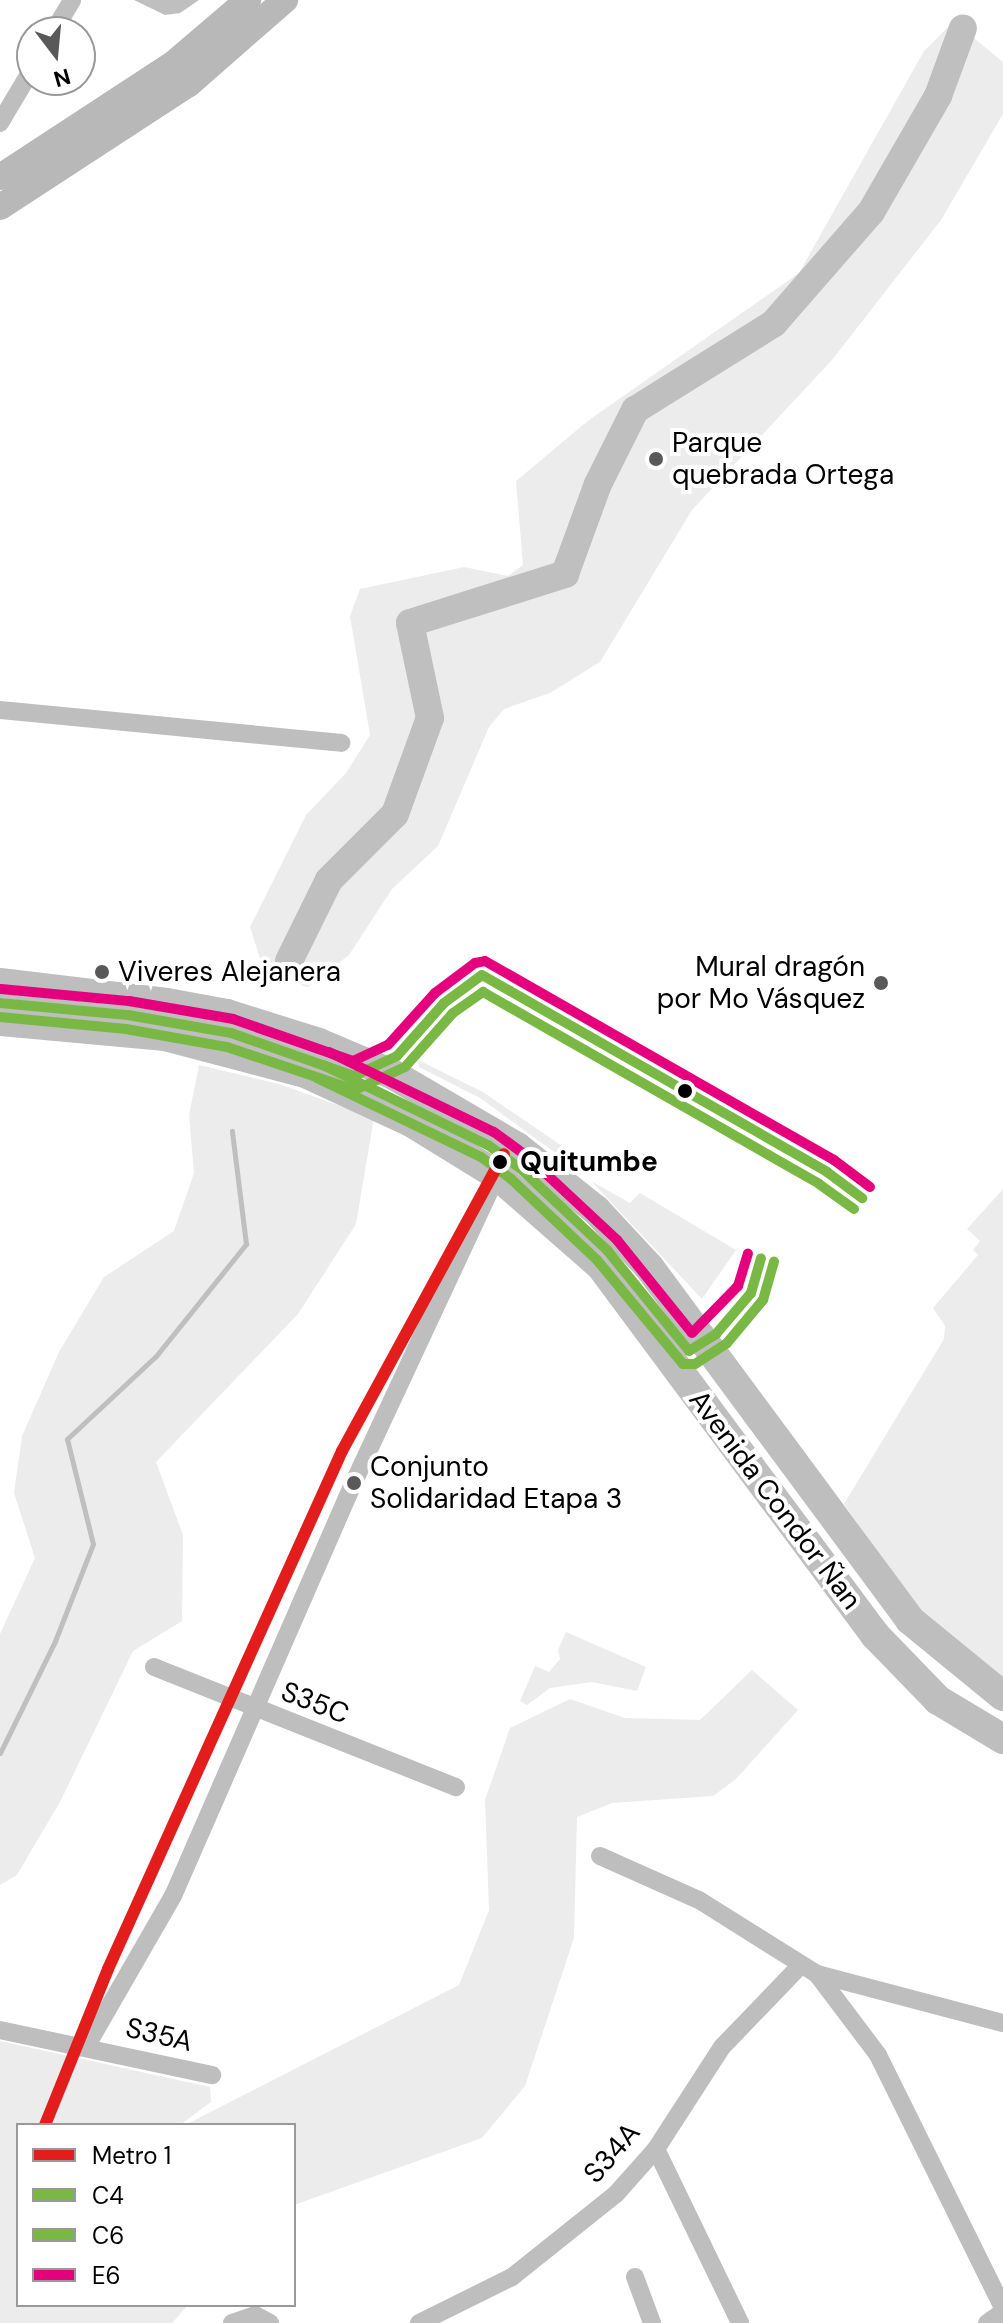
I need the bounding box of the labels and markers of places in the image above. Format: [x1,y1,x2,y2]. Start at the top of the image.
place label: Parque quebrada Ortega [672,426,894,492]
marker: Parque quebrada Ortega [647,450,665,468]
place label: Mural dragón por Mo Vásquez [657,950,865,1016]
place label: Viveres Alejanera [118,955,341,989]
marker: Viveres Alejanera [93,963,111,981]
marker: Mural dragón por Mo Vásquez [872,974,890,992]
unlabelled marker [677,1083,693,1099]
place label: Quitumbe [520,1145,658,1179]
marker: Quitumbe [487,1149,513,1175]
place label: Conjunto Solidaridad Etapa 3 [370,1450,622,1516]
marker: Conjunto Solidaridad Etapa 3 [345,1474,363,1492]

